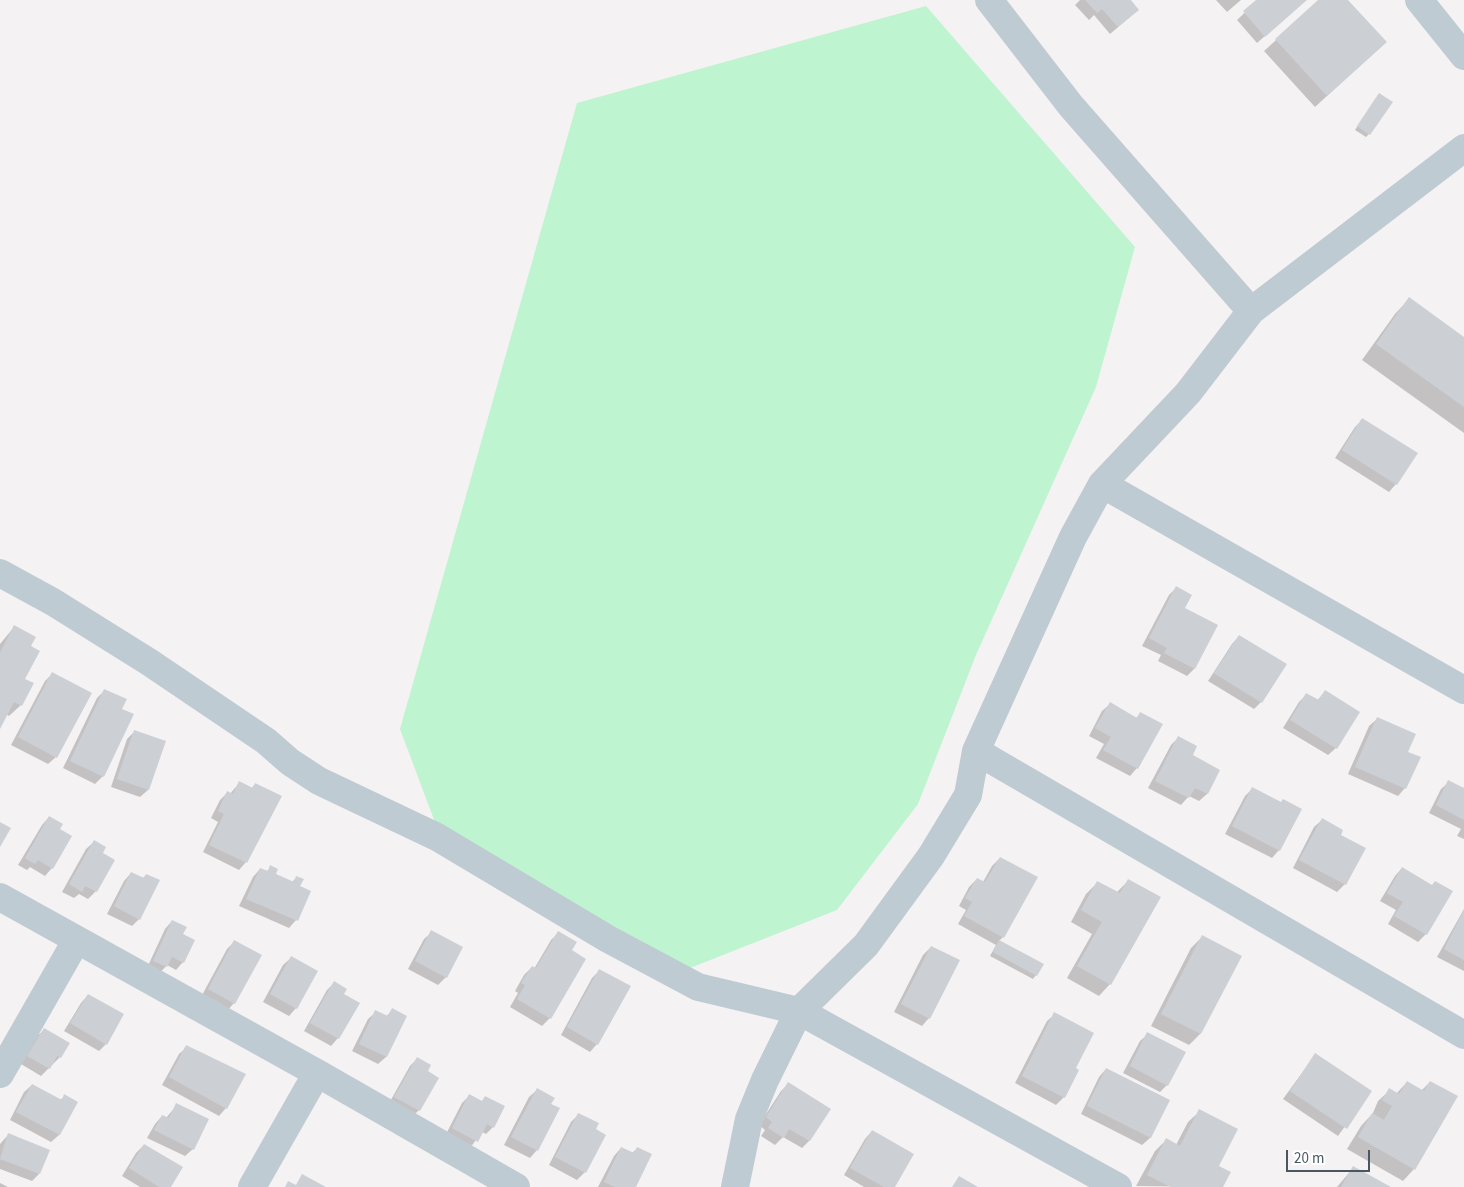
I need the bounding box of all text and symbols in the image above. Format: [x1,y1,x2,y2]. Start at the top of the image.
scale bar [1289,1140,1373,1172]
text: 20 m [1294,1148,1324,1169]

